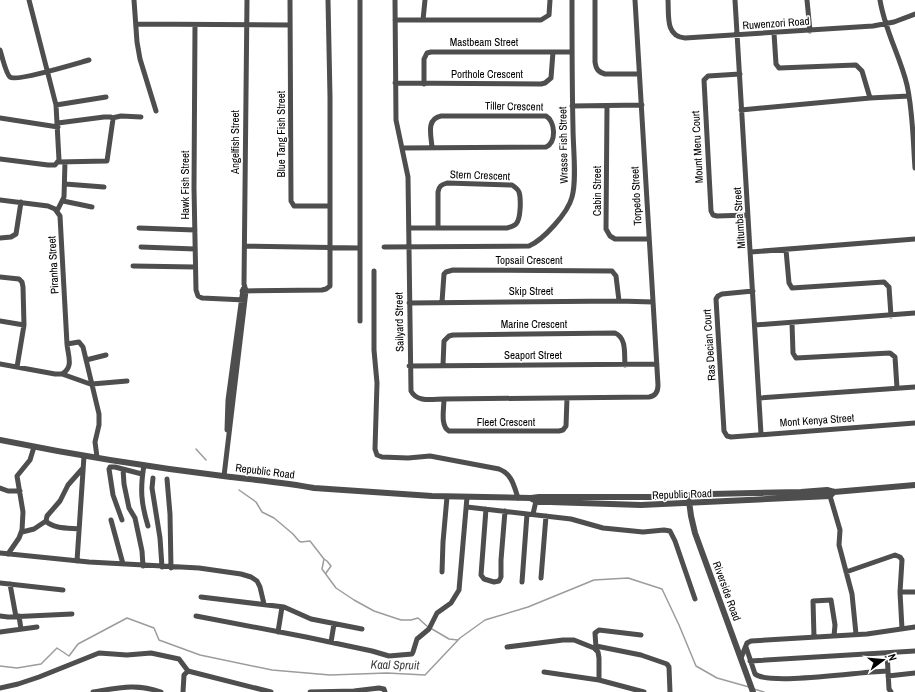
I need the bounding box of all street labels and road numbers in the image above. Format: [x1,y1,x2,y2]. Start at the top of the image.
street label: Ruwenzori Road [742,14,810,32]
street label: Mastbeam Street [450,35,519,49]
street label: Porthole Crescent [451,67,524,81]
street label: Blue Tang Fish Street [274,90,288,177]
street label: Tiller Crescent [485,98,544,114]
street label: Wrasse Fish Street [555,106,571,184]
street label: Angelfish Street [228,109,242,175]
street label: Mount Meru Court [688,110,706,184]
street label: Hawk Fish Street [178,150,192,220]
street label: Cabin Street [590,165,604,216]
street label: Torpedo Street [627,166,645,226]
street label: Stern Crescent [450,167,511,183]
street label: Mitumba Street [730,186,748,249]
street label: Piranha Street [44,235,62,294]
street label: Topsail Crescent [495,253,563,267]
street label: Skip Street [509,284,554,298]
street label: Sailyard Street [391,292,407,352]
street label: Ras Decian Court [699,308,718,381]
street label: Marine Crescent [501,317,568,331]
street label: Seaport Street [504,348,563,362]
street label: Mont Kenya Street [779,410,855,430]
street label: Fleet Crescent [477,415,536,429]
street label: Republic Road [235,460,295,482]
street label: Republic Road [652,486,712,502]
street label: Riverside Road [710,559,744,623]

